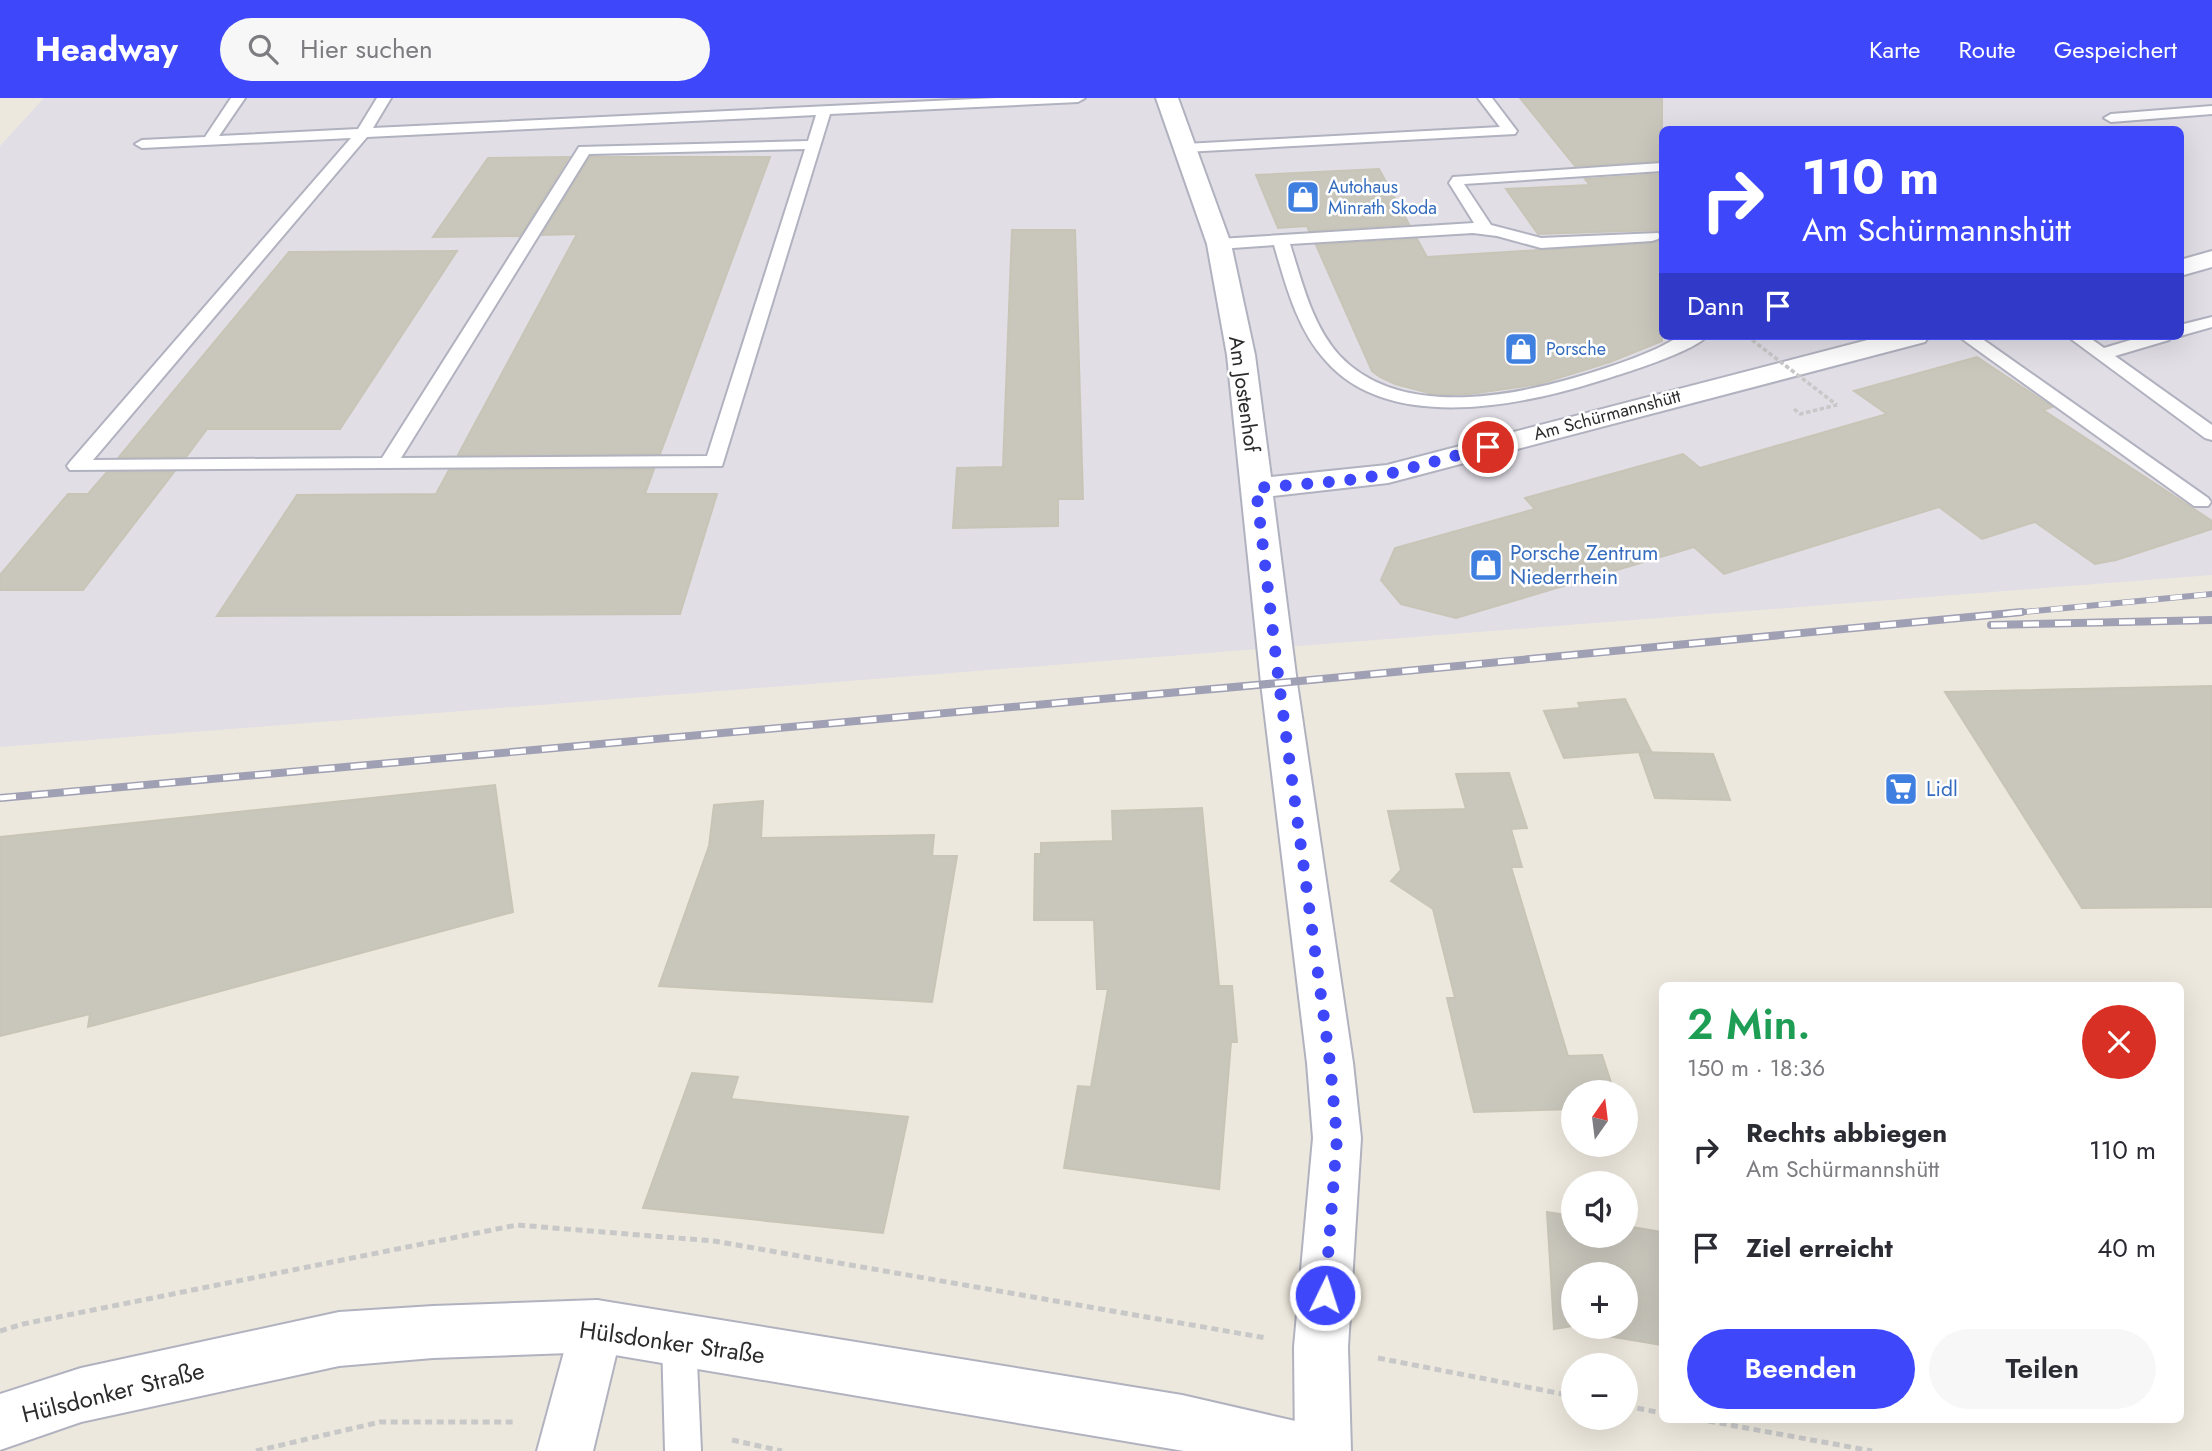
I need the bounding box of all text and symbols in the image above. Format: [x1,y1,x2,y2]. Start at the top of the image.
search box [220,18,710,81]
text: Headway [35,26,178,73]
icon: search [244,30,282,68]
text: Hier suchen [300,30,433,68]
text: Karte [1869,32,1920,67]
text: Route [1958,32,2016,67]
text: Gespeichert [2054,32,2177,67]
text: 110 m [1802,142,1939,212]
icon: right [1687,154,1778,245]
place label: Autohaus Minrath Skoda [1328,174,1437,221]
shop icon: Autohaus Minrath Skoda [1284,178,1322,216]
text: Am Schürmannshütt [1802,207,2071,253]
text: Dann [1687,287,1745,325]
icon: arrive [1759,287,1797,325]
shop icon: Porsche [1502,330,1540,368]
street label: Am Jostenhof [1221,334,1267,455]
place label: Porsche [1546,336,1606,362]
street label: Am Schürmannshütt [1531,383,1684,447]
pin [1458,417,1518,477]
icon: arrive [1469,428,1507,466]
place label: Porsche Zentrum Niederrhein [1510,538,1659,592]
shop icon: Porsche Zentrum Niederrhein [1467,546,1505,584]
supermarket icon: Lidl [1882,770,1920,808]
place label: Lidl [1926,774,1958,804]
text: 2 Min. [1687,994,1810,1055]
button: close [2082,1005,2156,1079]
text: 150 m · 18:36 [1687,1051,1825,1085]
north arrow [1561,1080,1638,1157]
map controls [1561,1080,1638,1430]
text: Rechts abbiegen [1746,1114,1947,1152]
icon: right [1687,1131,1725,1169]
text: 110 m [2089,1131,2156,1169]
text: Am Schürmannshütt [1746,1152,1939,1186]
button: sound [1561,1171,1638,1248]
icon: arrive [1687,1229,1725,1267]
text: Ziel erreicht [1746,1229,1893,1267]
text: 40 m [2097,1229,2156,1267]
position arrow [1288,1258,1362,1332]
button: + [1561,1262,1638,1339]
street label: Hülsdonker Straße [577,1312,767,1372]
button: Beenden [1687,1329,1915,1409]
button: Teilen [1929,1329,2156,1409]
street label: Hülsdonker Straße [18,1352,208,1432]
button: − [1561,1353,1638,1430]

